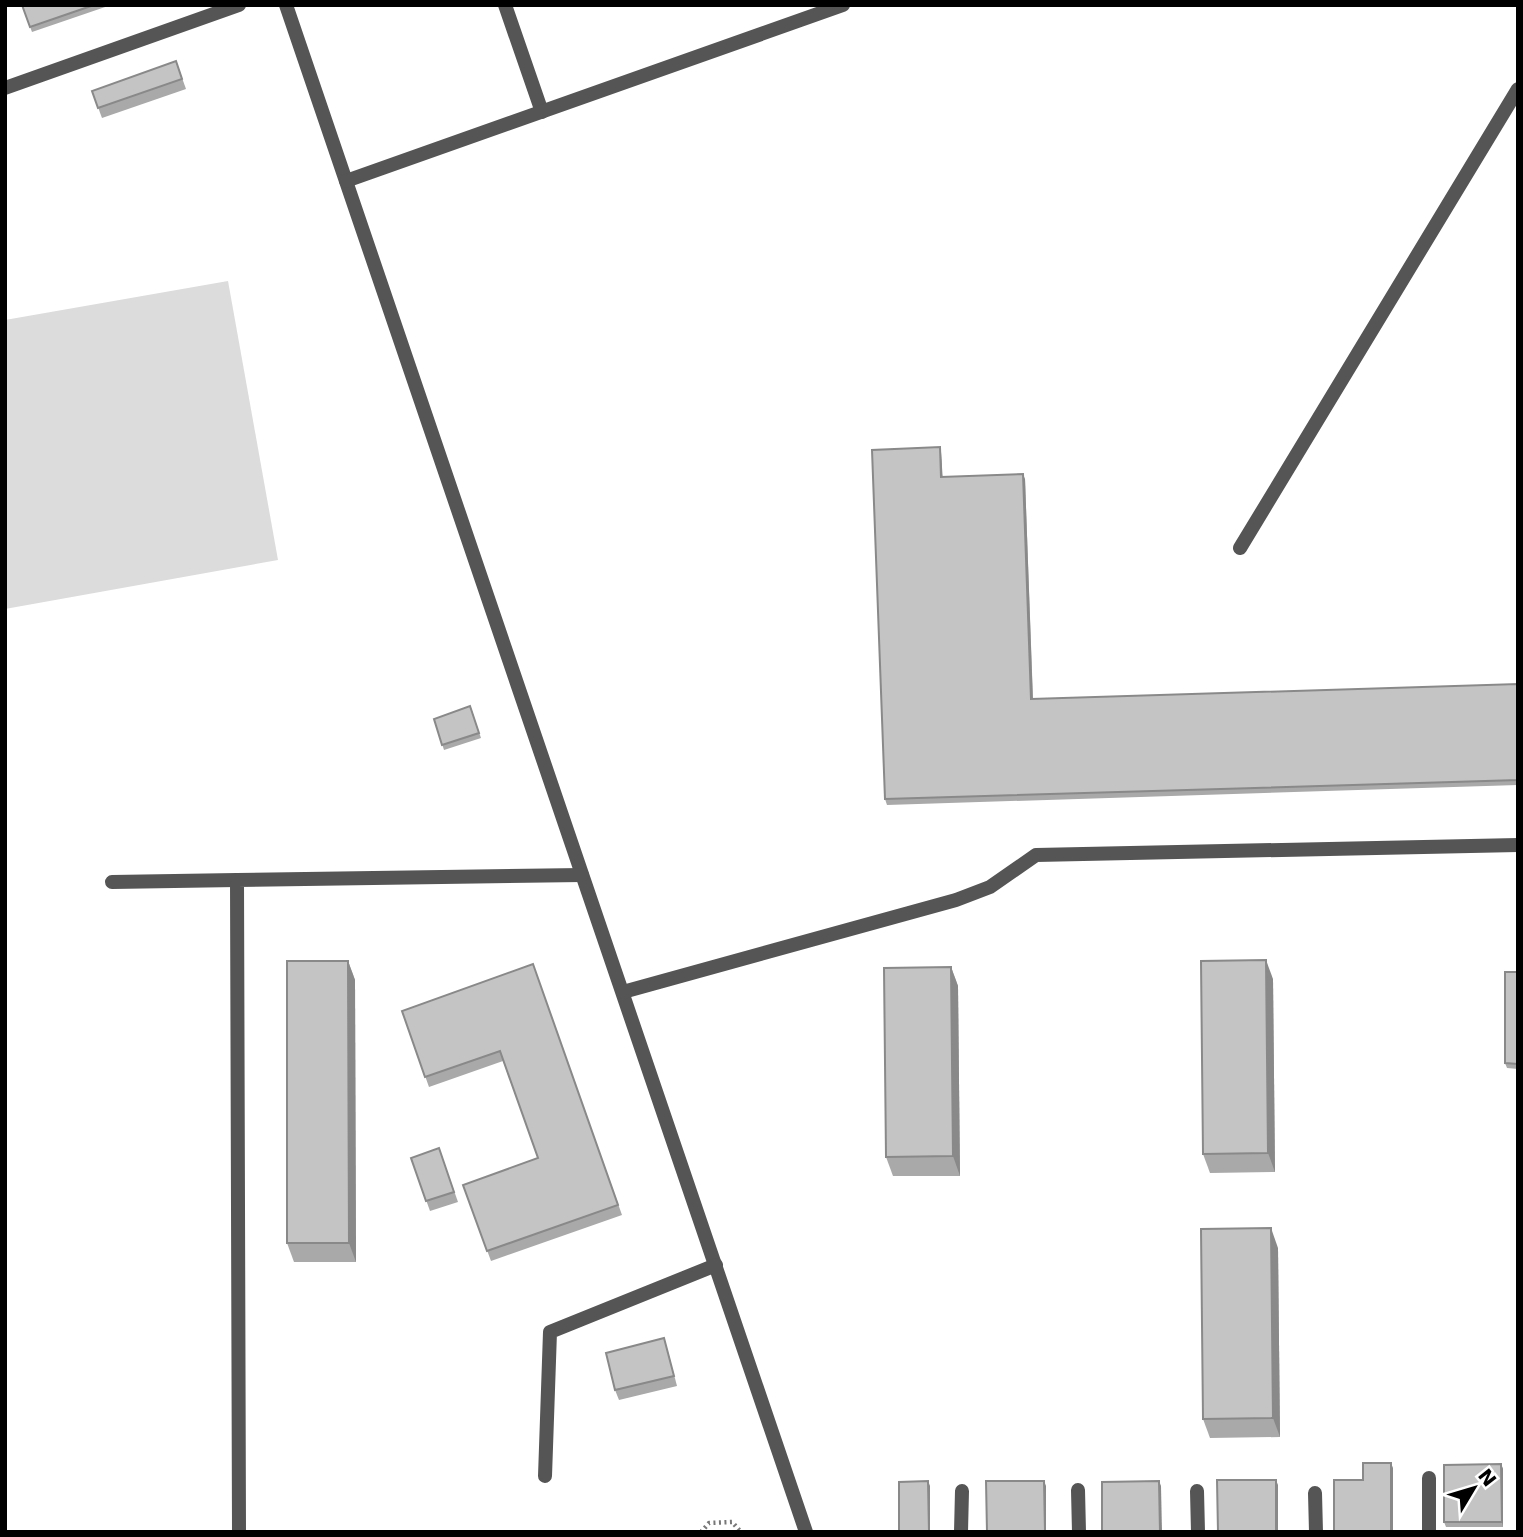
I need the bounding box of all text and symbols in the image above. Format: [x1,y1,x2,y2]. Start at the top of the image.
north arrow [1439,1453,1509,1523]
text: N [1474,1464,1501,1491]

